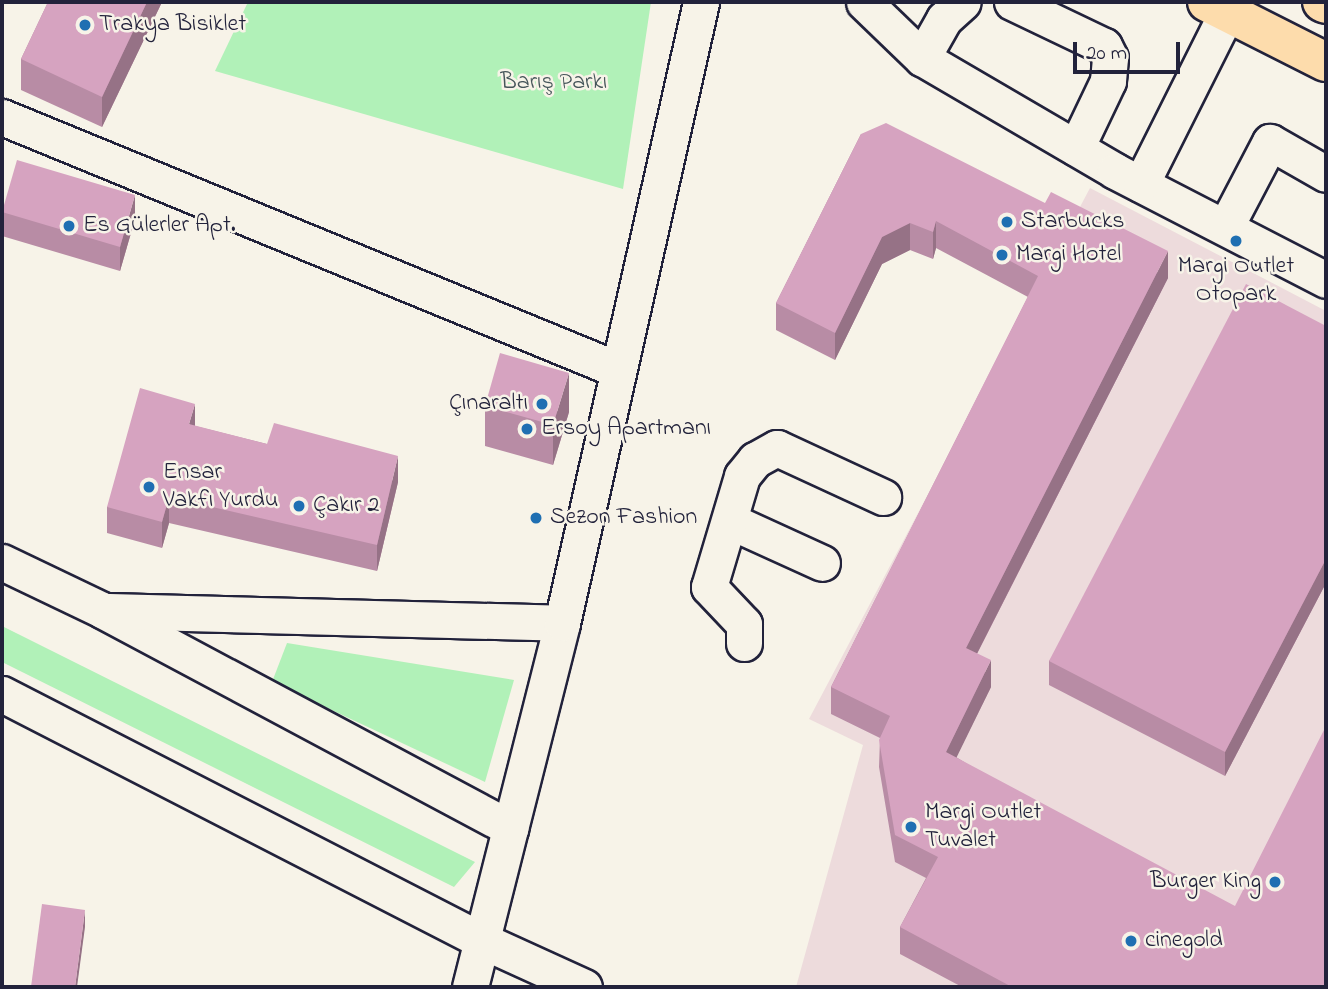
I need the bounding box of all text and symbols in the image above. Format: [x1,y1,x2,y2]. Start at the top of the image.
place label: Trakya Bisiklet [99,11,246,39]
marker: Trakya Bisiklet [77,17,93,33]
scale bar [1076,28,1183,72]
text: 20 m [1086,39,1127,69]
park label: Barış Parkı [501,69,607,97]
place label: Starbucks [1021,208,1125,236]
place label: Es Gülerler Apt. [83,212,236,240]
marker: Starbucks [999,214,1015,230]
marker: Es Gülerler Apt. [61,218,77,234]
marker: Margi Outlet Otopark [1228,233,1244,249]
place label: Margi Hotel [1016,241,1121,269]
marker: Margi Hotel [994,247,1010,263]
place label: Margi Outlet Otopark [1178,253,1294,309]
place label: Çınaraltı [449,390,528,418]
marker: Çınaraltı [534,396,550,412]
place label: Ersoy Apartmanı [541,415,711,443]
marker: Ersoy Apartmanı [519,421,535,437]
place label: Ensar Vakfı Yurdu [163,459,278,515]
marker: Ensar Vakfı Yurdu [141,479,157,495]
place label: Çakır 2 [313,492,379,520]
marker: Çakır 2 [291,498,307,514]
place label: Sezon Fashion [550,504,697,532]
marker: Sezon Fashion [528,510,544,526]
place label: Margi Outlet Tuvalet [925,799,1041,855]
marker: Margi Outlet Tuvalet [903,819,919,835]
place label: Burger King [1150,868,1261,896]
marker: Burger King [1267,874,1283,890]
place label: cinegold [1145,927,1223,955]
marker: cinegold [1123,933,1139,949]

